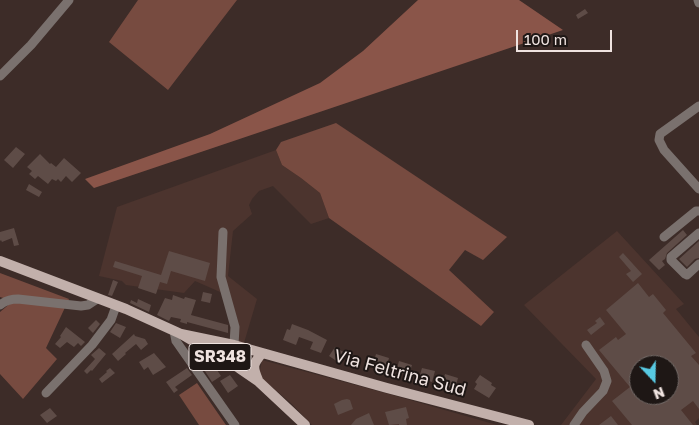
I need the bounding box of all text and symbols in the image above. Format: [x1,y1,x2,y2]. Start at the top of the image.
scale bar [519,20,615,52]
text: 100 m [524,30,567,48]
road number: SR348 [189,344,251,371]
street label: Via Feltrina Sud [331,345,469,401]
north arrow [629,355,679,405]
text: N [651,384,667,403]

